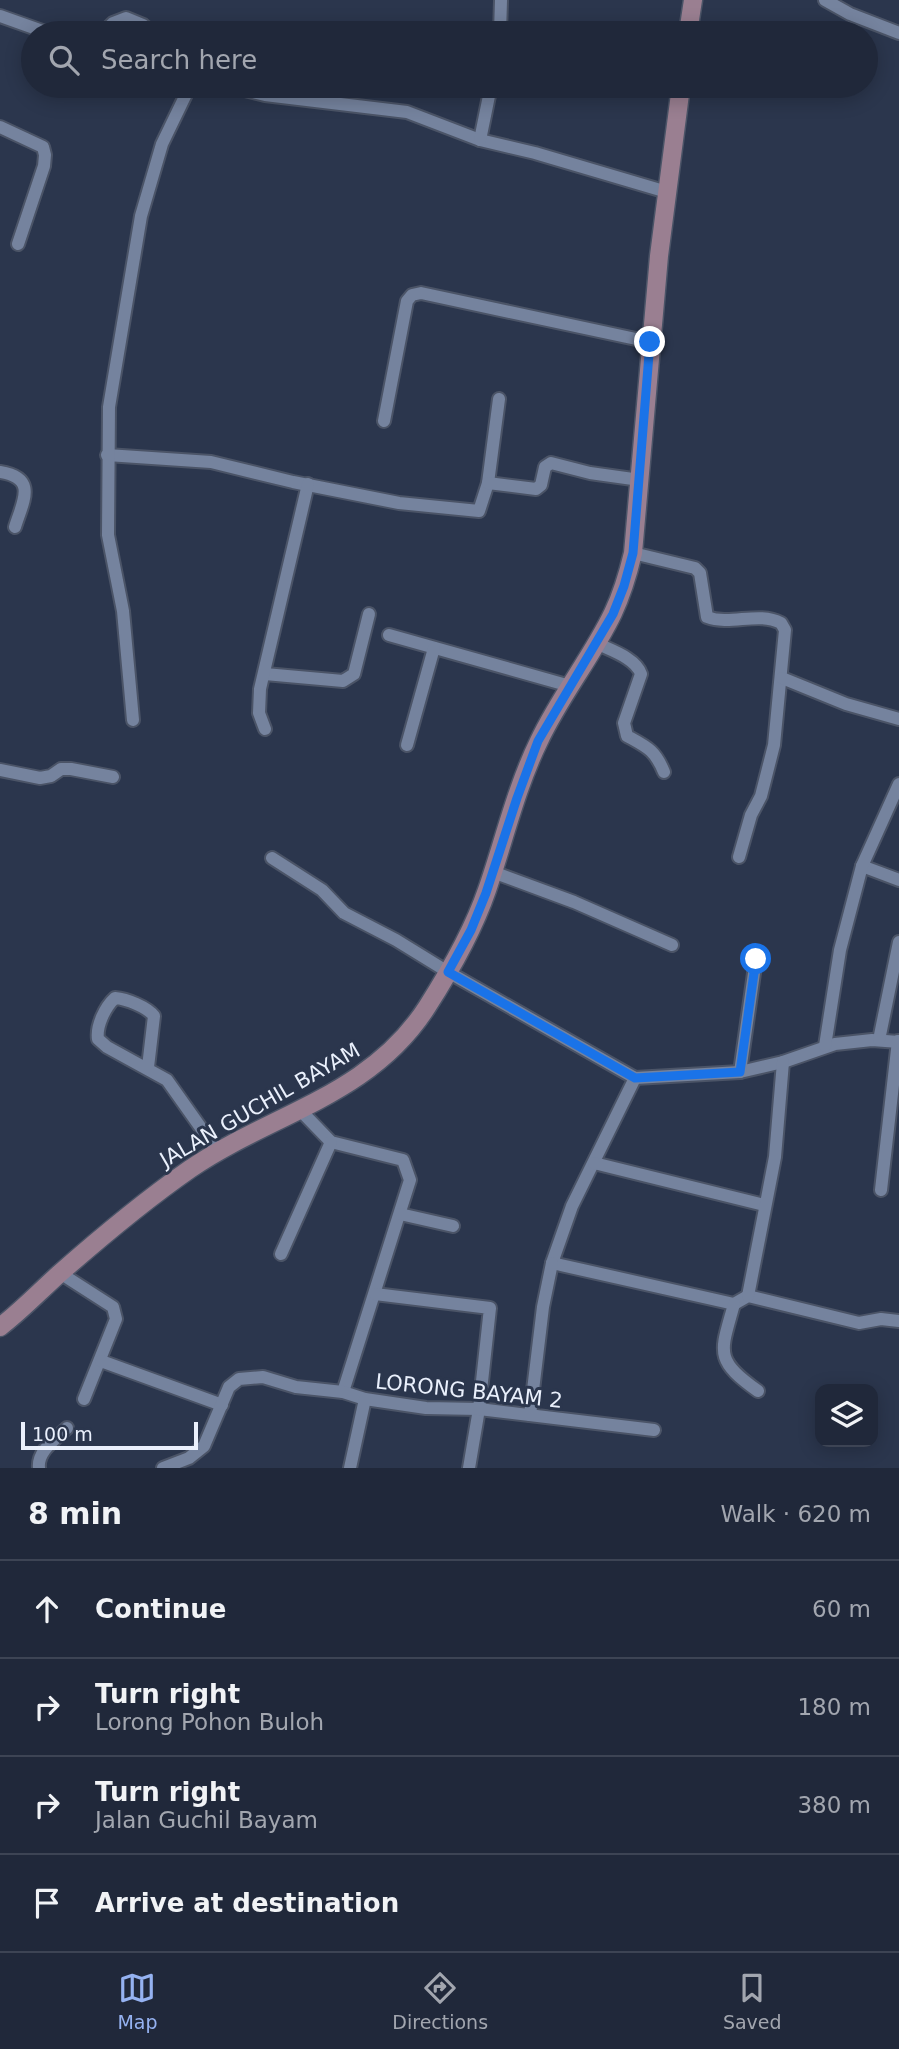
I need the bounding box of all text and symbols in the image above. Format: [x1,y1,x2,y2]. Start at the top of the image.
search box [21,21,878,98]
icon: search [45,41,83,79]
text: Search here [101,45,257,75]
route end [634,326,665,357]
route start [740,943,771,974]
street label: JALAN GUCHIL BAYAM [154,1038,364,1173]
street label: LORONG BAYAM 2 [374,1369,564,1413]
map controls [815,1384,878,1447]
button: layers [815,1384,878,1447]
scale bar [21,1419,198,1451]
text: 100 m [32,1423,93,1445]
text: 8 min [28,1496,122,1531]
text: Walk · 620 m [720,1501,871,1527]
icon: ahead [28,1590,66,1628]
text: Continue [95,1594,226,1624]
text: 60 m [812,1596,871,1622]
text: Turn right [95,1679,240,1709]
icon: right [28,1688,66,1726]
text: 180 m [797,1694,871,1720]
text: Lorong Pohon Buloh [95,1709,324,1735]
text: Turn right [95,1777,240,1807]
icon: right [28,1786,66,1824]
text: 380 m [797,1792,871,1818]
text: Jalan Guchil Bayam [95,1807,318,1833]
icon: arrive [28,1884,66,1922]
text: Arrive at destination [95,1888,399,1918]
tab: Map [117,1969,158,2033]
tab: Directions [392,1969,488,2033]
tab: Saved [723,1969,782,2033]

